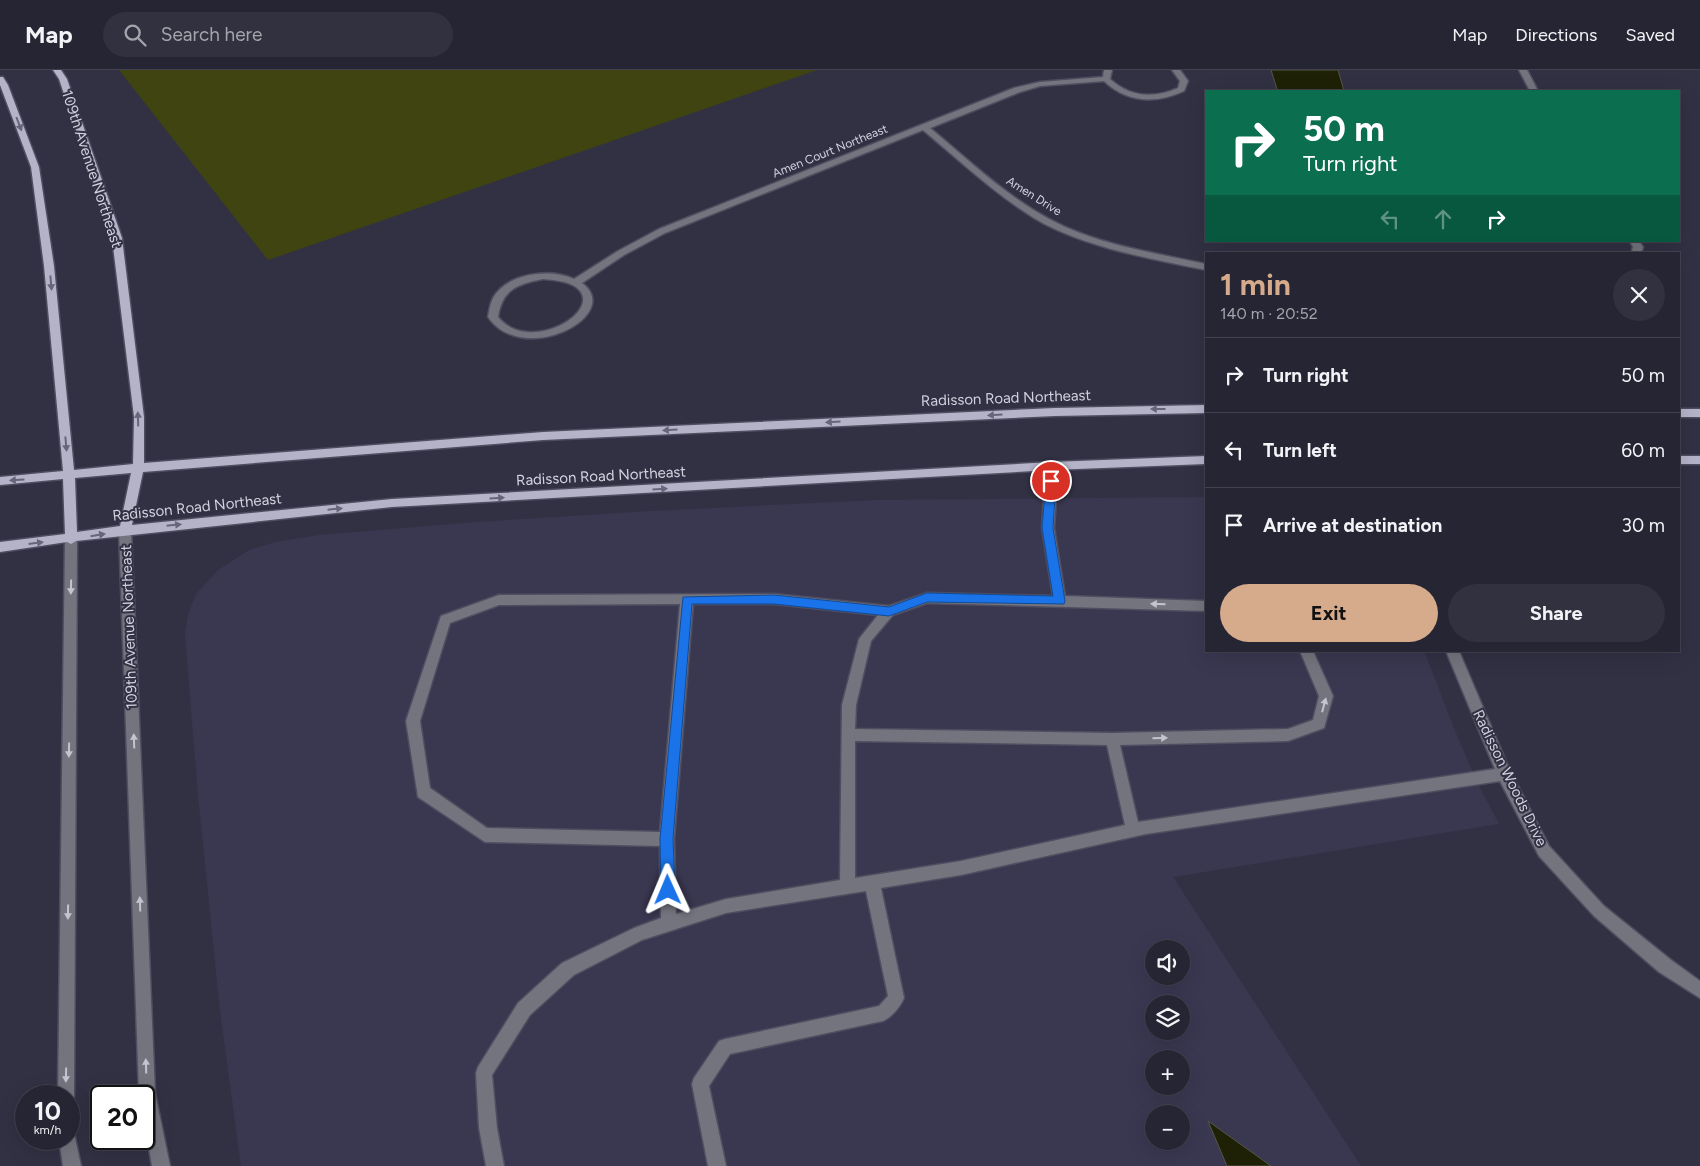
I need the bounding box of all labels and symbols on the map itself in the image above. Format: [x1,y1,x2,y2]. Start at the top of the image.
street label: 109th Avenue Northeast [58,88,126,250]
one-way arrow [15,117,23,132]
street label: Amen Court Northeast [770,121,890,180]
street label: Amen Drive [1004,174,1065,219]
one-way arrow [47,275,55,291]
street label: Radisson Road Northeast [921,386,1092,410]
one-way arrow [1149,405,1165,413]
one-way arrow [134,411,142,427]
one-way arrow [987,411,1003,419]
one-way arrow [825,418,841,426]
one-way arrow [662,426,678,434]
one-way arrow [62,437,70,453]
pin [1030,460,1072,502]
street label: Radisson Road Northeast [516,463,687,489]
one-way arrow [9,476,25,484]
one-way arrow [652,484,668,492]
street label: Radisson Road Northeast [111,489,283,525]
one-way arrow [490,493,506,501]
one-way arrow [328,505,344,513]
one-way arrow [166,521,182,529]
one-way arrow [91,530,107,538]
one-way arrow [28,539,44,547]
street label: 109th Avenue Northeast [117,544,141,709]
one-way arrow [67,580,75,596]
one-way arrow [1149,600,1165,608]
one-way arrow [1320,698,1328,713]
street label: Radisson Woods Drive [1469,707,1551,849]
one-way arrow [129,733,137,749]
one-way arrow [1153,734,1169,742]
one-way arrow [65,742,73,758]
position arrow [641,863,693,915]
one-way arrow [135,896,143,912]
one-way arrow [64,905,72,921]
one-way arrow [142,1058,150,1074]
one-way arrow [62,1067,70,1083]
speed limit sign: 20 [90,1085,155,1150]

